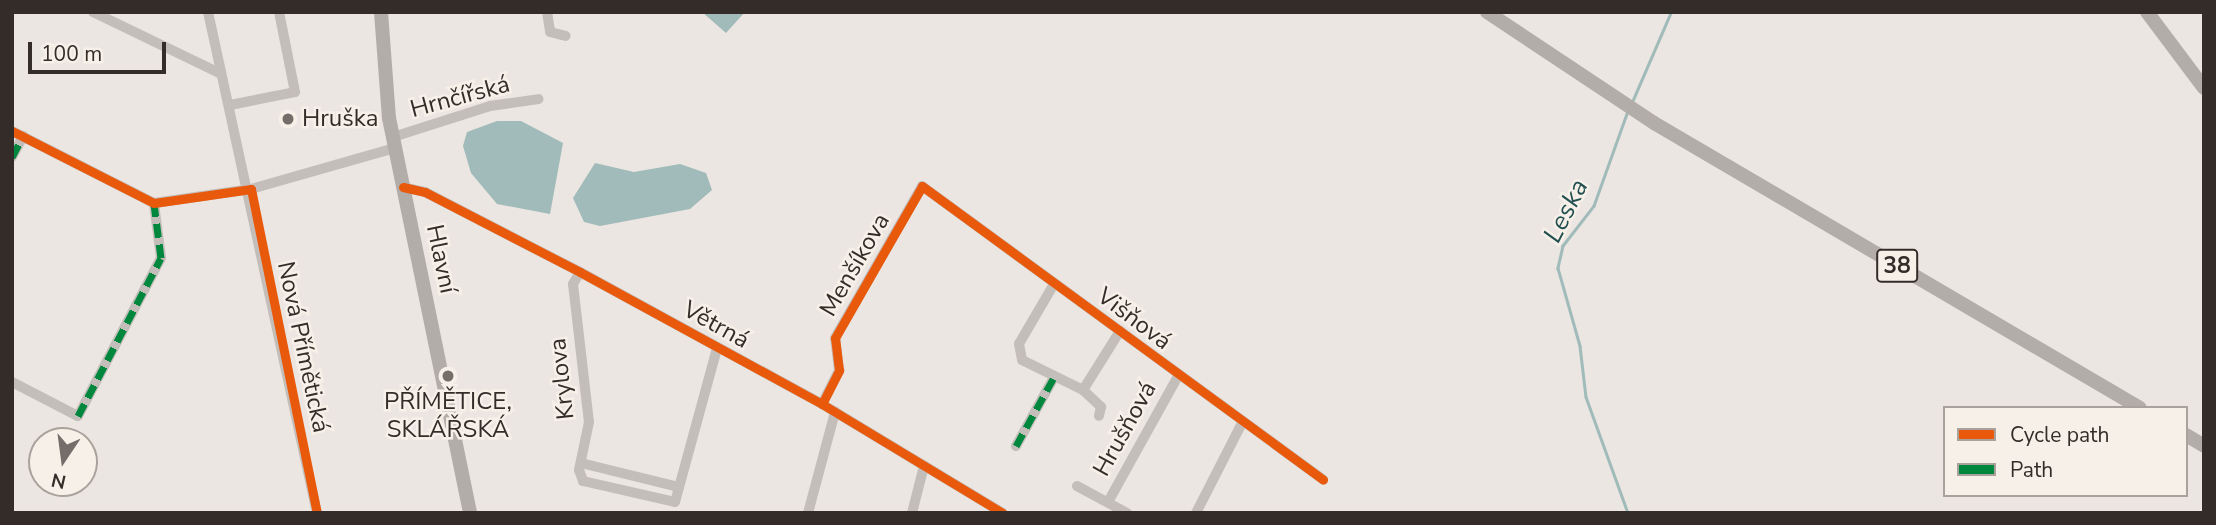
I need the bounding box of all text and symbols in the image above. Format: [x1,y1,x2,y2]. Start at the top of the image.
scale bar [32,28,170,72]
text: 100 m [41,40,102,68]
street label: Hrnčířská [407,70,513,124]
place label: Hruška [302,105,378,133]
marker: Hruška [280,111,296,127]
water label: Leska [1537,174,1595,248]
street label: Menšíkova [814,208,896,322]
street label: Hlavní [420,222,462,296]
road number: 38 [1876,246,1918,286]
street label: Nová Přímětická [271,259,335,435]
street label: Višňová [1091,282,1177,356]
street label: Větrná [678,295,754,355]
street label: Krylova [543,337,581,421]
marker: PŘÍMĚTICE, SKLÁŘSKÁ [440,368,456,384]
street label: Hrušňová [1087,377,1163,481]
place label: PŘÍMĚTICE, SKLÁŘSKÁ [384,388,512,444]
legend [1943,406,2188,497]
text: Cycle path [2010,421,2109,449]
north arrow [28,427,98,497]
text: Path [2010,456,2053,484]
text: N [49,466,69,495]

